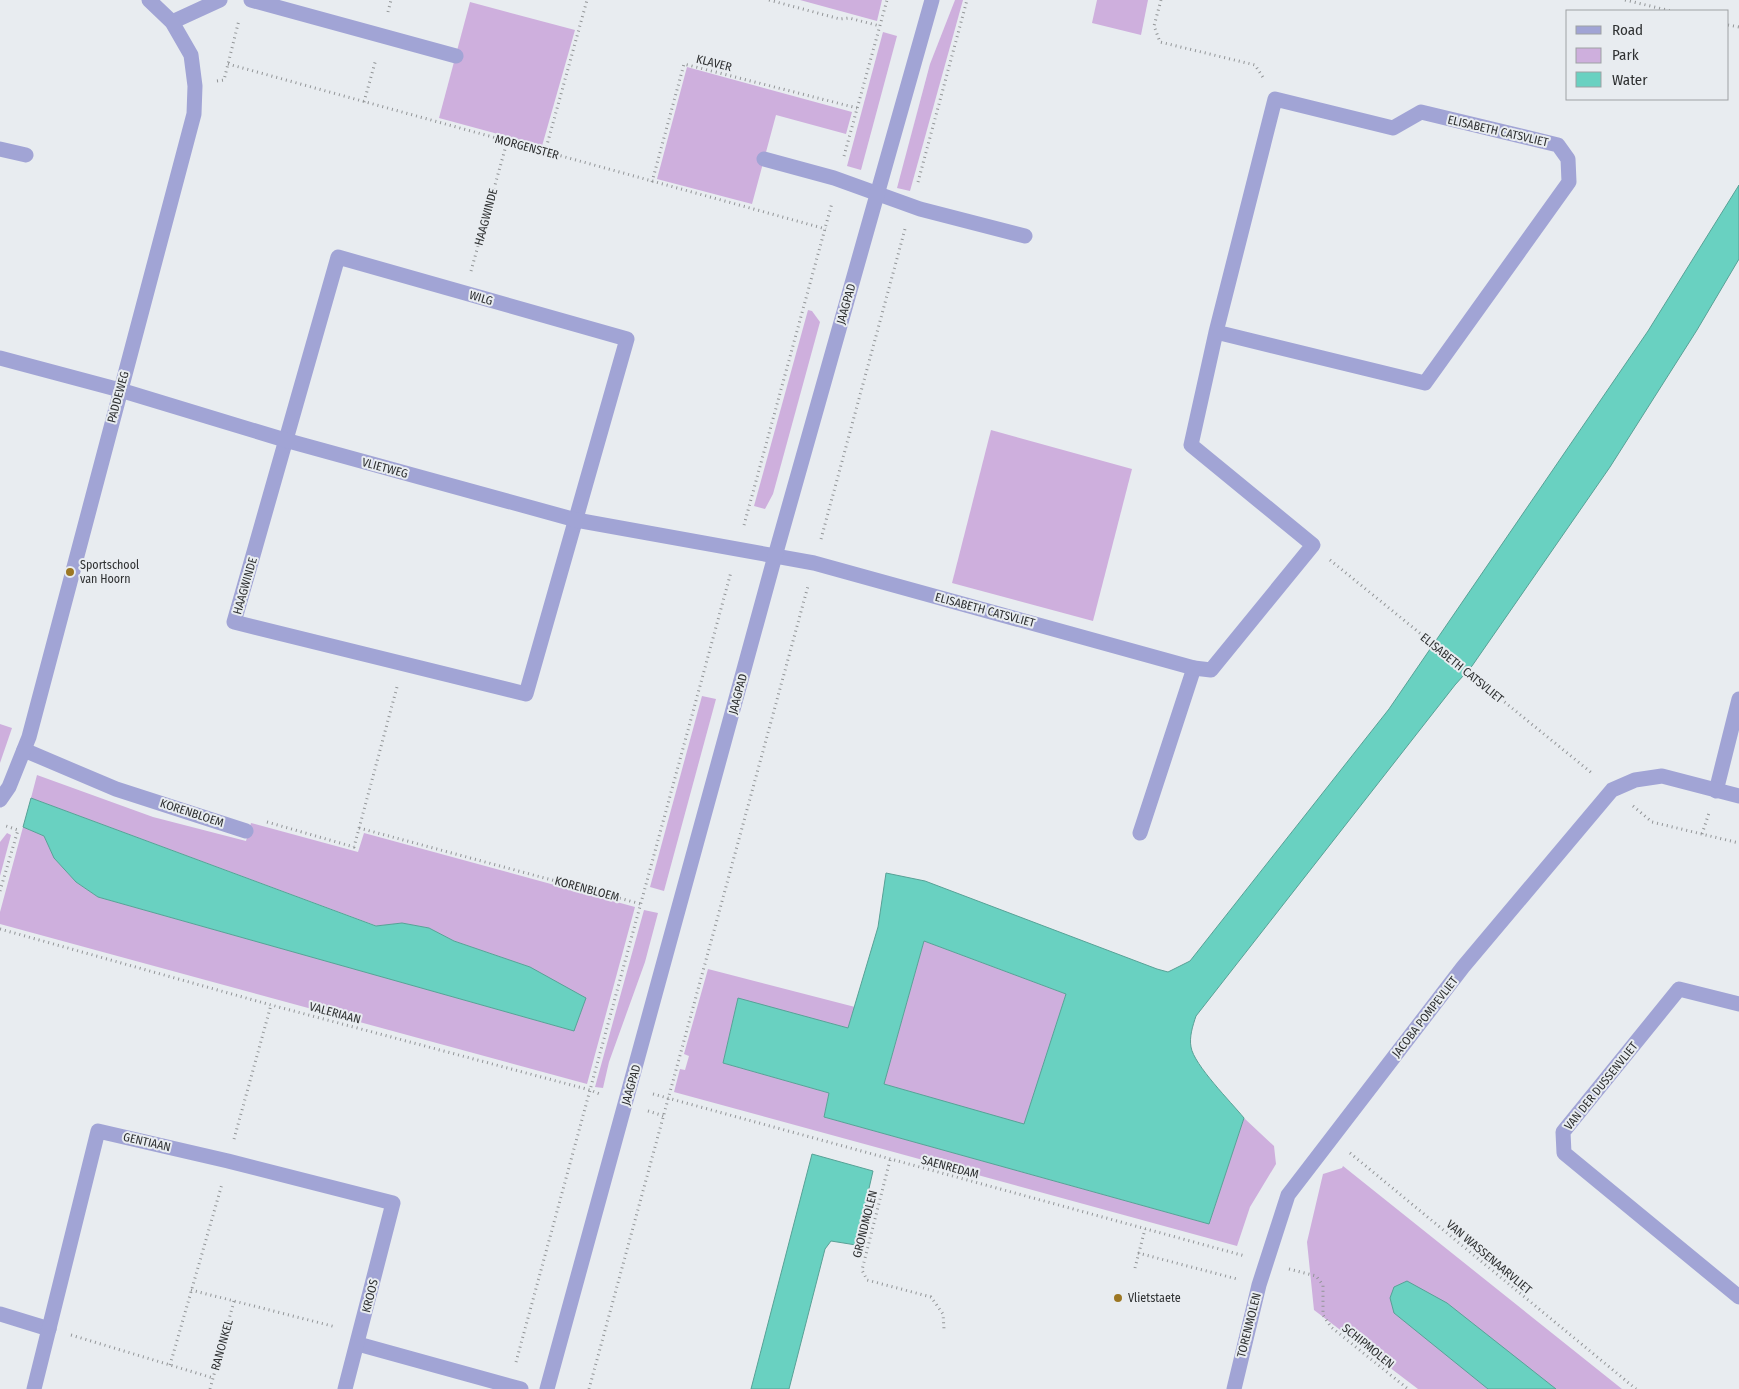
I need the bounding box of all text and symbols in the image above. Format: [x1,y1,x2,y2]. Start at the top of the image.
legend [1566,10,1729,100]
text: Road [1612,21,1643,39]
text: Park [1612,46,1639,64]
street label: KLAVER [695,52,734,74]
text: Water [1612,71,1648,89]
street label: ELISABETH CATSVLIET [1446,113,1550,149]
street label: MORGENSTER [494,132,561,162]
street label: HAAGWINDE [472,186,500,247]
street label: JAAGPAD [834,282,858,326]
street label: WILG [468,288,494,308]
street label: PADDEWEG [104,370,132,424]
street label: VLIETWEG [360,455,410,481]
street label: HAAGWINDE [230,556,260,616]
place label: Sportschool van Hoorn [80,558,139,586]
marker: Sportschool van Hoorn [64,566,76,578]
street label: ELISABETH CATSVLIET [934,590,1037,630]
street label: ELISABETH CATSVLIET [1418,630,1507,706]
street label: JAAGPAD [726,672,750,716]
street label: KORENBLOEM [158,796,226,830]
street label: KORENBLOEM [553,874,621,904]
street label: JACOBA POMPEVLIET [1389,974,1461,1060]
street label: VALERIAAN [308,999,362,1027]
street label: VAN DER DUSSENVLIET [1561,1039,1641,1133]
street label: JAAGPAD [619,1063,643,1107]
street label: GENTIAAN [122,1130,172,1154]
street label: SAENREDAM [920,1153,980,1181]
street label: GRONDMOLEN [850,1189,880,1259]
street label: VAN WASSENAARVLIET [1443,1217,1535,1297]
street label: KROOS [359,1278,381,1314]
place label: Vlietstaete [1128,1291,1181,1305]
street label: TORENMOLEN [1234,1291,1264,1359]
marker: Vlietstaete [1112,1292,1124,1304]
street label: RANONKEL [208,1317,236,1372]
street label: SCHIPMOLEN [1339,1321,1397,1371]

